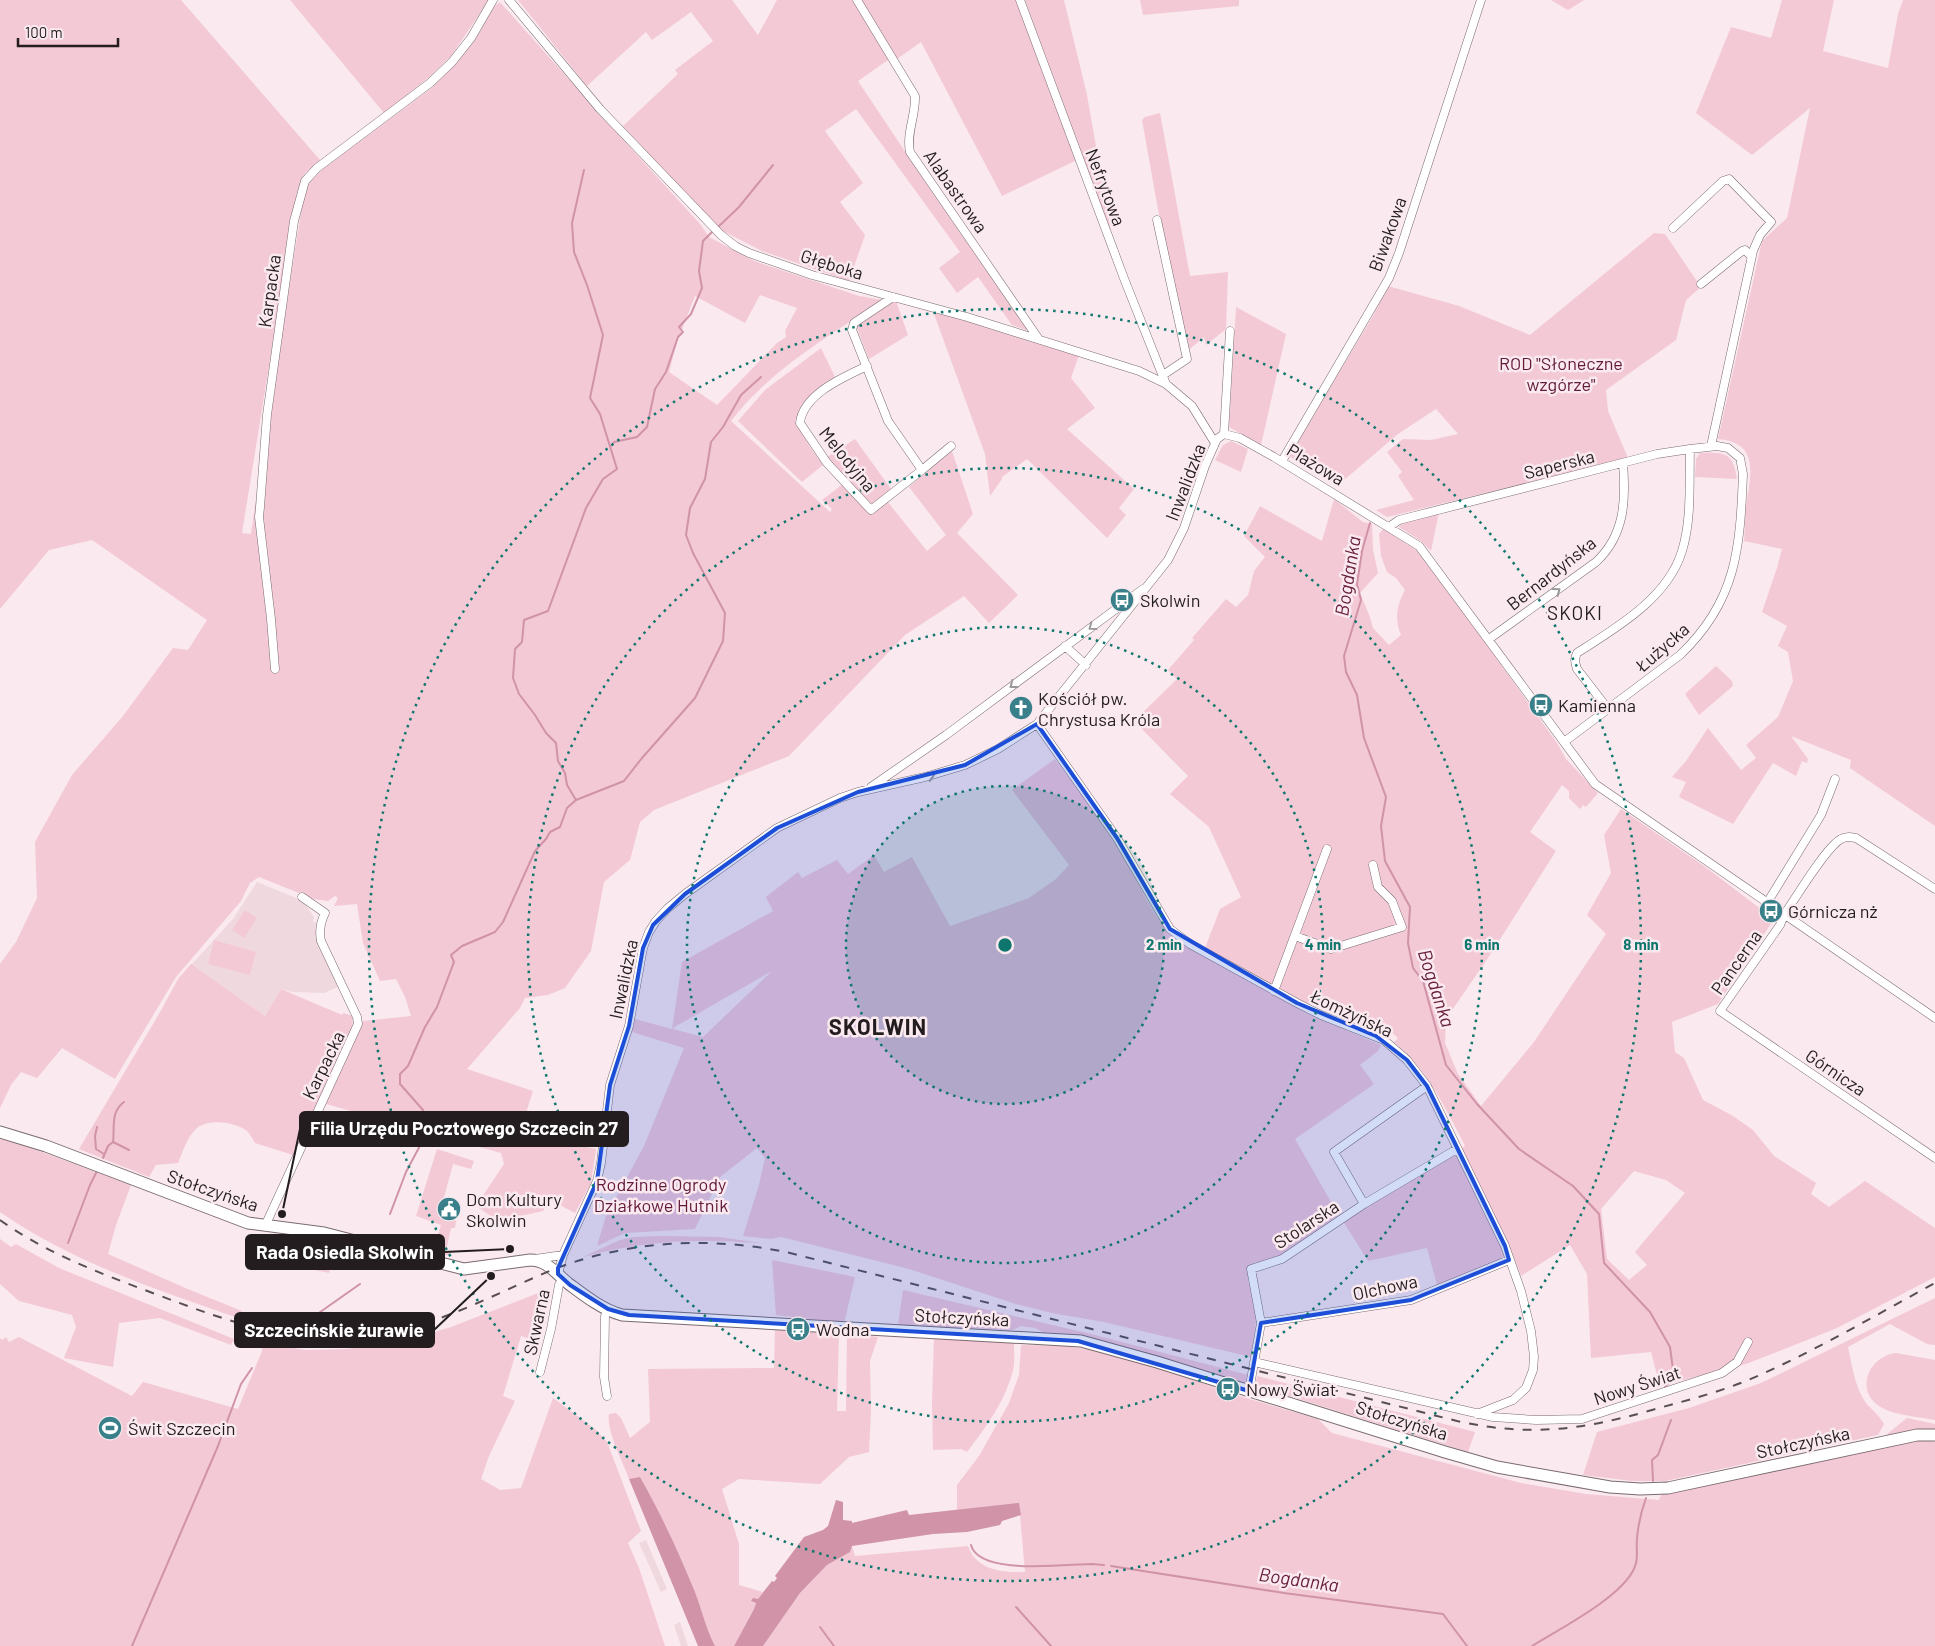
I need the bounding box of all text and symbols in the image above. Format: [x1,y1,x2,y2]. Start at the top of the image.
scale bar [18,15,118,47]
text: 100 m [25,23,63,41]
street label: Alabastrowa [919,145,993,237]
street label: Nefrytowa [1081,145,1131,229]
street label: Biwakowa [1363,194,1411,274]
street label: Głęboka [798,244,866,284]
street label: Karpacka [253,253,285,329]
park label: ROD "Słoneczne wzgórze" [1499,352,1623,395]
street label: Melodyjna [815,422,881,496]
street label: Plażowa [1283,438,1349,490]
street label: Inwalidzka [1160,440,1210,524]
street label: Saperska [1521,445,1597,483]
street label: Bernardyńska [1502,531,1600,615]
water label: Bogdanka [1329,534,1365,618]
bus stop icon: Skolwin [1109,587,1135,613]
one-way arrow [1551,588,1560,596]
place label: Skolwin [1140,589,1200,611]
district label: SKOKI [1547,601,1603,624]
street label: Łużycka [1630,618,1693,677]
one-way arrow [1088,621,1098,630]
one-way arrow [1009,679,1019,688]
place label: Kościół pw. Chrystusa Króla [1038,687,1160,730]
bus stop icon: Kamienna [1528,692,1554,718]
place label: Kamienna [1558,694,1636,716]
church icon: Kościół pw. Chrystusa Króla [1008,695,1034,721]
one-way arrow [927,771,935,781]
bus stop icon: Górnicza nż [1758,898,1784,924]
place label: Górnicza nż [1788,900,1877,922]
street label: Pancerna [1706,925,1766,999]
text: 2 min [1146,935,1182,953]
text: 4 min [1305,935,1341,953]
text: 6 min [1464,935,1500,953]
text: 8 min [1623,935,1659,953]
centre of rings [996,936,1014,954]
street label: Inwalidzka [604,937,642,1021]
water label: Bogdanka [1414,946,1460,1030]
street label: Łomżyńska [1306,984,1397,1042]
district label: SKOLWIN [829,1013,927,1039]
street label: Karpacka [297,1027,349,1103]
street label: Górnicza [1802,1044,1870,1100]
callout: Filia Urzędu Pocztowego Szczecin 27 [300,1112,628,1146]
text: Filia Urzędu Pocztowego Szczecin 27 [310,1116,619,1139]
street label: Stołczyńska [165,1164,261,1216]
park label: Rodzinne Ogrody Działkowe Hutnik [594,1173,728,1216]
place label: Dom Kultury Skolwin [466,1188,562,1231]
street label: Stolarska [1269,1195,1343,1253]
public building icon: Dom Kultury Skolwin [436,1196,462,1222]
callout: Rada Osiedla Skolwin [246,1235,444,1269]
text: Rada Osiedla Skolwin [256,1240,434,1263]
street label: Olchowa [1351,1269,1419,1305]
street label: Skwarna [518,1287,554,1357]
street label: Stołczyńska [914,1304,1010,1330]
callout: Szczecińskie żurawie [235,1313,434,1347]
bus stop icon: Wodna [785,1316,811,1342]
text: Szczecińskie żurawie [244,1318,424,1341]
place label: Wodna [816,1318,869,1340]
street label: Nowy Świat [1591,1361,1683,1409]
bus stop icon: Nowy Świat [1215,1376,1241,1402]
place label: Nowy Świat [1246,1378,1336,1400]
street label: Stołczyńska [1353,1396,1451,1444]
sports icon: Świt Szczecin [97,1415,123,1441]
place label: Świt Szczecin [128,1417,235,1439]
street label: Stołczyńska [1754,1421,1852,1463]
water label: Bogdanka [1258,1562,1340,1596]

